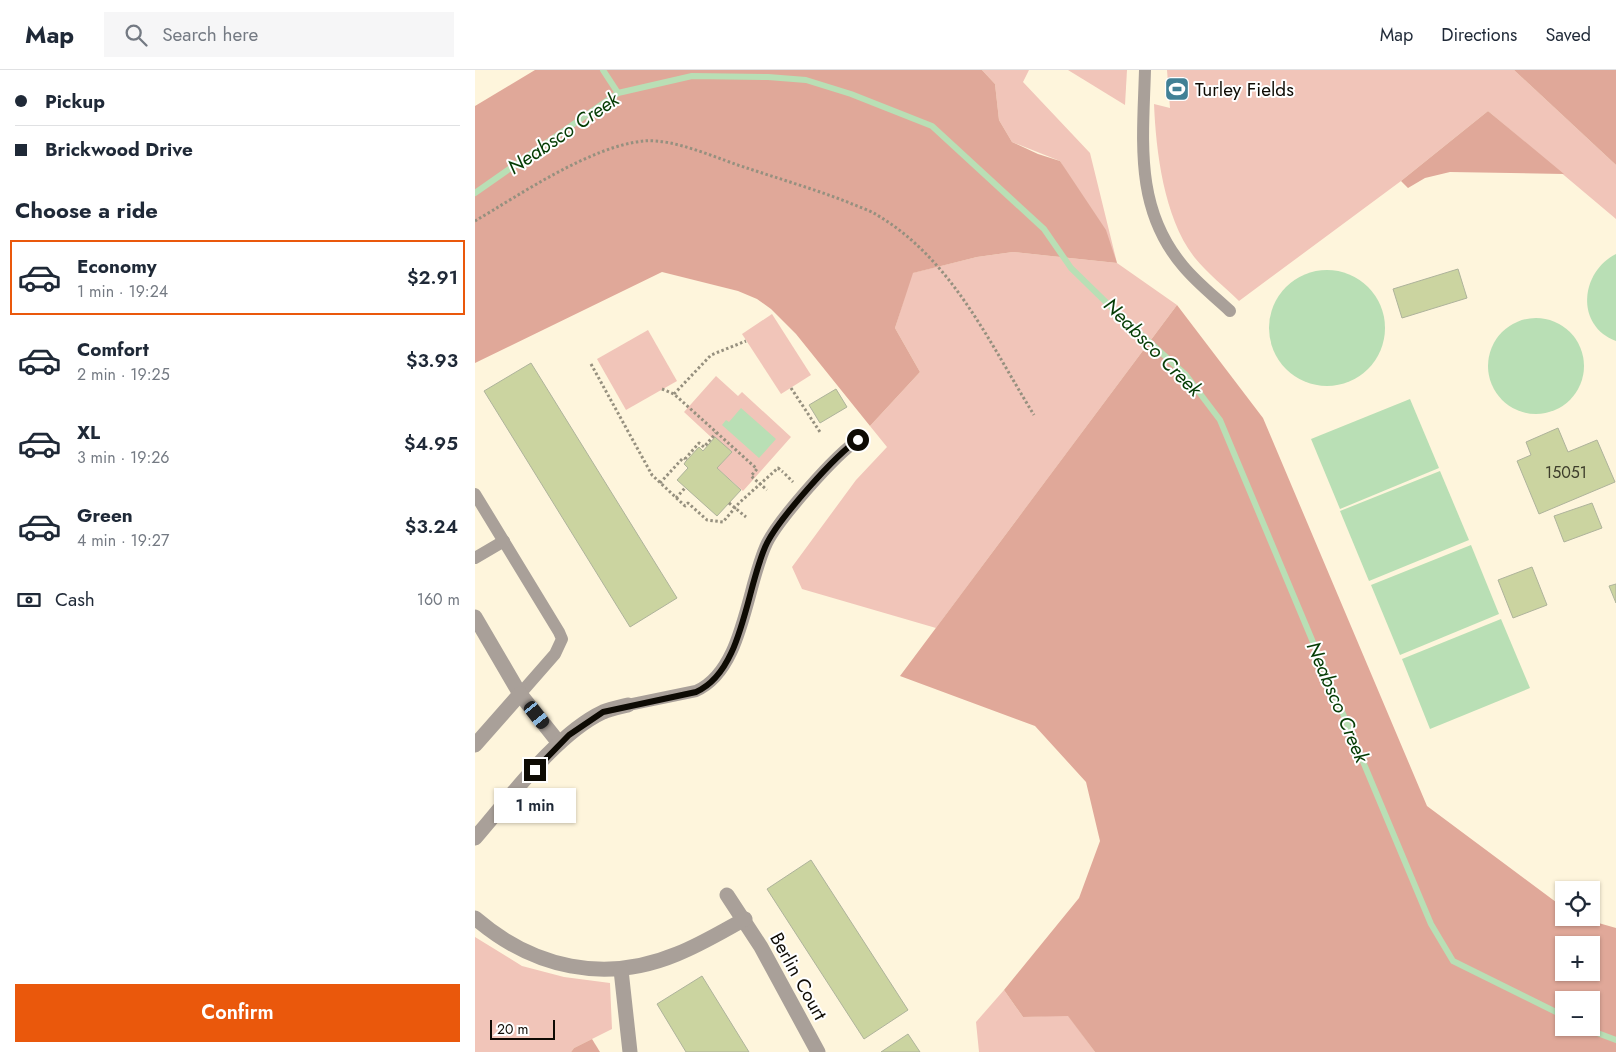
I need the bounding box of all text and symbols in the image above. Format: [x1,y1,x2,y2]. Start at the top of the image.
search box [104,12,454,57]
text: Map [25,17,74,52]
icon: search [122,21,150,49]
text: Search here [162,21,258,48]
text: Map [1380,22,1413,48]
text: Directions [1441,22,1517,48]
text: Saved [1545,22,1591,48]
sports icon: Turley Fields [1164,76,1190,102]
place label: Turley Fields [1195,76,1294,103]
water label: Neabsco Creek [502,84,626,182]
text: Pickup [45,88,105,115]
text: Brickwood Drive [45,136,193,163]
text: Choose a ride [15,194,158,226]
text: Economy [77,253,157,280]
icon: car [17,255,62,300]
text: $2.91 [407,264,458,291]
text: 1 min · 19:24 [77,280,168,303]
water label: Neabsco Creek [1097,291,1210,404]
text: Comfort [77,336,149,363]
icon: car [17,338,62,383]
text: $3.93 [406,347,458,374]
text: 2 min · 19:25 [77,363,170,386]
text: XL [77,419,100,446]
icon: car [17,421,62,466]
route start [847,429,869,451]
text: $4.95 [404,430,458,457]
text: 3 min · 19:26 [77,446,170,469]
house number: 15051 [1545,461,1587,484]
text: Green [77,502,133,529]
icon: car [17,504,62,549]
text: $3.24 [405,513,458,540]
text: 4 min · 19:27 [77,529,169,552]
icon: cash [15,586,43,614]
text: Cash [55,586,95,613]
text: 160 m [417,588,460,611]
water label: Neabsco Creek [1299,637,1377,769]
car [521,699,552,731]
route end [524,759,546,781]
callout: 1 min [494,788,576,822]
text: 1 min [516,794,554,817]
map controls [1555,881,1600,1036]
button: locate [1555,881,1600,926]
street label: Berlin Court [763,928,834,1025]
button: + [1555,936,1600,981]
button: Confirm [15,984,460,1042]
button: − [1555,991,1600,1036]
scale bar [490,1017,555,1040]
text: 20 m [497,1019,529,1039]

